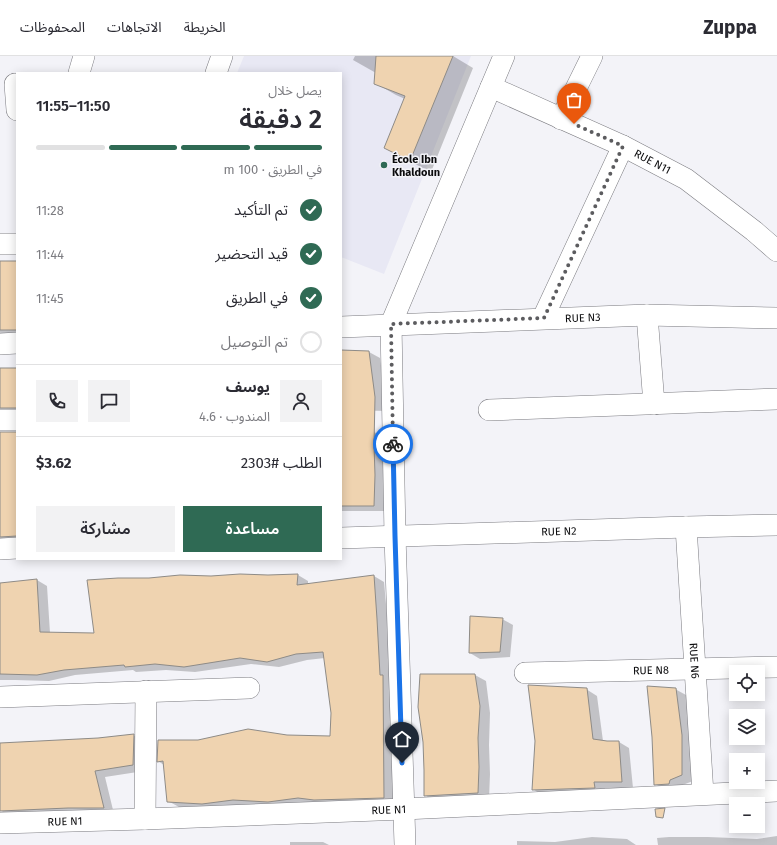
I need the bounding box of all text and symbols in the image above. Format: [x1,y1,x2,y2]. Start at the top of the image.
text: Zuppa [703,16,757,39]
text: المحفوظات [20,19,85,36]
text: الاتجاهات [107,19,162,36]
text: الخريطة [184,19,226,36]
text: يصل خلال [268,83,322,98]
pin [557,83,591,124]
icon: bag [563,89,585,111]
text: 11:50–11:55 [36,97,110,115]
text: 2 دقيقة [239,104,322,135]
street label: RUE N11 [632,147,673,177]
place label: École Ibn Khaldoun [392,152,440,179]
marker: École Ibn Khaldoun [379,160,389,170]
text: في الطريق · 100 m [224,162,322,177]
icon: check [300,199,322,221]
text: تم التأكيد [234,201,288,219]
text: 11:28 [36,203,64,218]
icon: check [300,243,322,265]
text: قيد التحضير [215,245,288,263]
text: 11:44 [36,247,64,262]
icon: check [300,287,322,309]
text: في الطريق [226,289,288,307]
text: 11:45 [36,291,63,306]
street label: RUE N3 [565,311,601,325]
text: تم التوصيل [221,333,288,351]
text: يوسف [226,378,270,396]
button: phone [36,380,78,422]
button: chat [88,380,130,422]
button: person [280,380,322,422]
text: المندوب · 4.6 [199,409,270,424]
courier [373,424,413,464]
icon: bike [382,433,404,455]
text: $3.62 [36,454,72,472]
text: الطلب #2303 [241,454,322,472]
button: مشاركة [36,506,175,552]
button: مساعدة [183,506,322,552]
street label: RUE N2 [541,524,577,539]
street label: RUE N6 [686,642,702,679]
street label: RUE N8 [633,664,669,677]
map controls [729,665,765,833]
button: locate [729,665,765,701]
button: layers [729,709,765,745]
pin [385,722,419,763]
icon: home [391,728,413,750]
button: + [729,753,765,789]
button: − [729,797,765,833]
street label: RUE N1 [371,803,407,817]
street label: RUE N1 [47,815,83,829]

